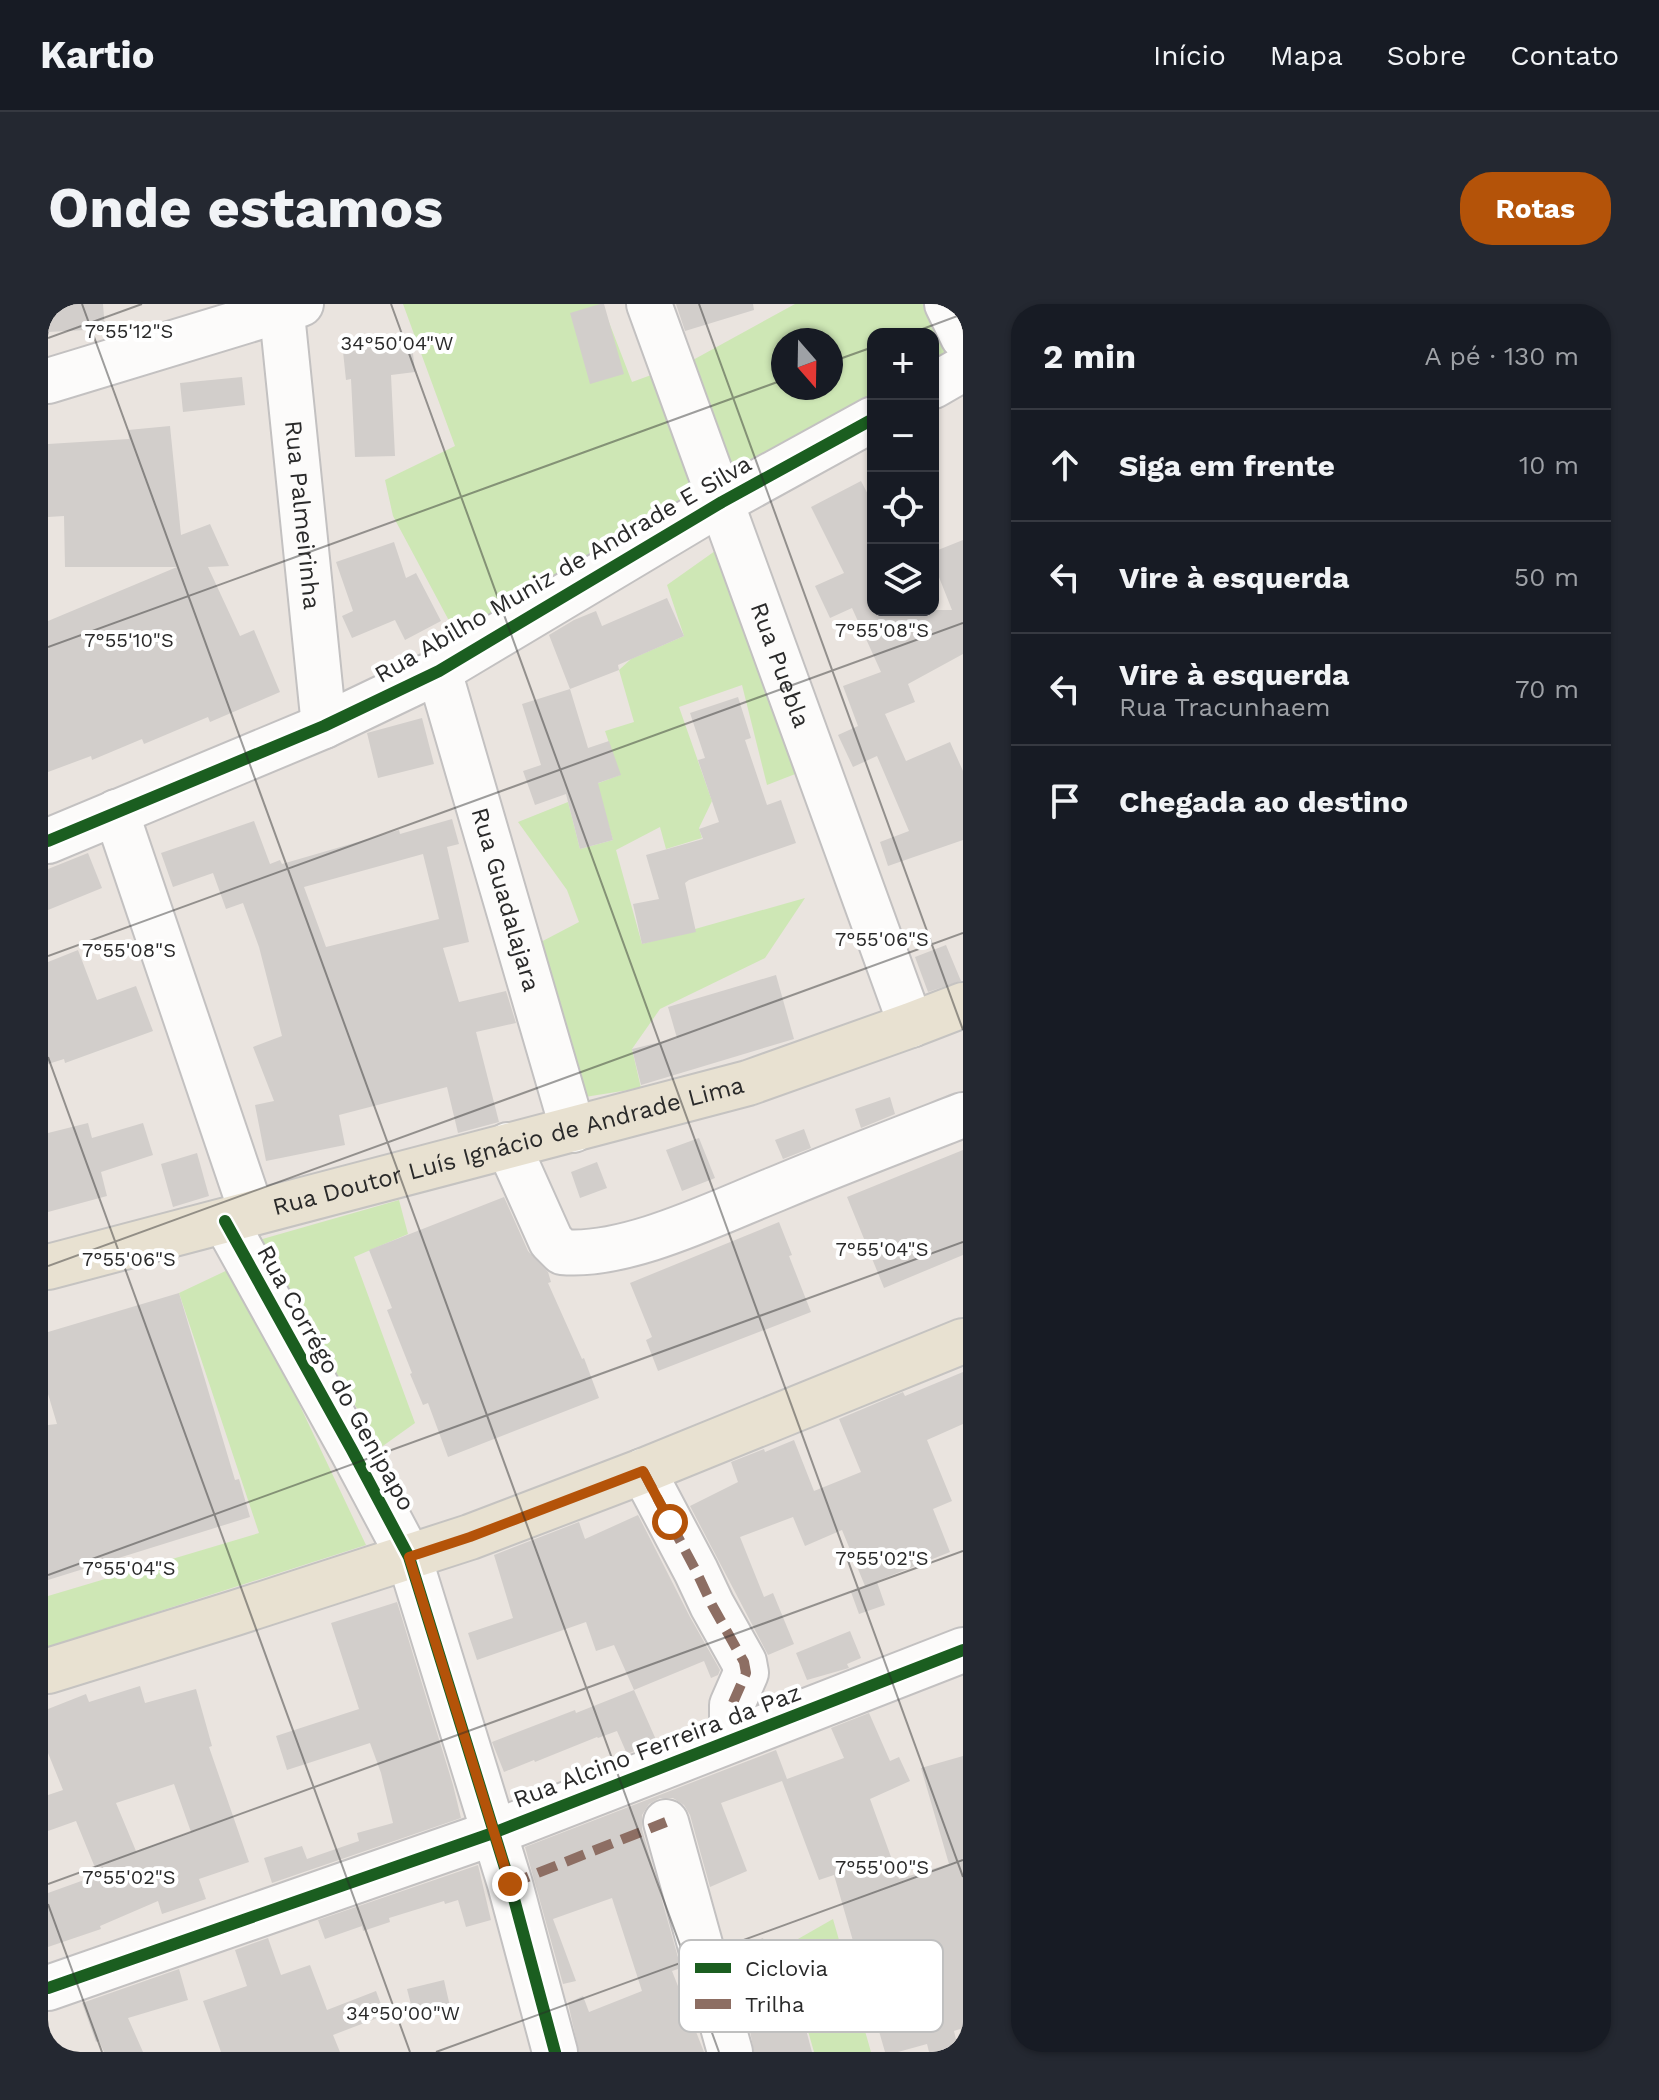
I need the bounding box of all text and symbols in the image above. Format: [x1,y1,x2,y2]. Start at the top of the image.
text: Kartio [40,33,154,77]
text: Início [1153,39,1226,72]
text: Mapa [1270,39,1343,72]
text: Sobre [1387,39,1466,72]
text: Contato [1510,39,1619,72]
button: Rotas [1460,172,1611,245]
text: Onde estamos [48,175,443,241]
text: 7°55'12"S [85,319,173,343]
north arrow [771,328,843,400]
map controls [867,328,939,616]
button: + [867,328,939,400]
text: 34°50'04"W [341,331,453,355]
text: 2 min [1043,336,1136,376]
text: A pé · 130 m [1425,341,1579,371]
button: − [867,400,939,472]
street label: Rua Palmeirinha [279,419,326,611]
icon: ahead [1043,443,1087,487]
text: Siga em frente [1119,448,1335,483]
street label: Rua Abilho Muniz de Andrade E Silva [370,449,756,689]
text: 10 m [1519,450,1579,480]
button: locate [867,472,939,544]
button: layers [867,544,939,616]
icon: left [1043,555,1087,599]
text: Vire à esquerda [1119,560,1349,595]
text: 50 m [1514,562,1579,592]
street label: Rua Puebla [745,599,816,731]
text: 7°55'08"S [835,618,929,642]
text: 7°55'10"S [84,628,174,652]
text: Vire à esquerda [1119,657,1349,692]
icon: left [1043,667,1087,711]
text: 70 m [1515,674,1579,704]
text: Rua Tracunhaem [1119,692,1330,722]
icon: arrive [1043,779,1087,823]
text: Chegada ao destino [1119,784,1408,819]
street label: Rua Guadalajara [466,804,546,995]
text: 7°55'06"S [835,927,929,951]
text: 7°55'08"S [82,938,176,962]
street label: Rua Doutor Luís Ignácio de Andrade Lima [270,1071,747,1221]
text: 7°55'04"S [836,1237,928,1261]
street label: Rua Corrégo do Genipapo [251,1240,421,1516]
text: 7°55'06"S [82,1247,176,1271]
route start [652,1504,688,1540]
text: 7°55'02"S [835,1546,929,1570]
text: 7°55'04"S [83,1556,175,1580]
street label: Rua Alcino Ferreira da Paz [509,1678,805,1814]
text: 7°55'00"S [835,1855,929,1879]
text: 7°55'02"S [82,1865,176,1889]
route end [492,1866,528,1902]
legend [679,1940,943,2032]
text: Ciclovia [745,1956,828,1981]
text: Trilha [745,1992,804,2017]
text: 34°50'00"W [346,2001,460,2025]

